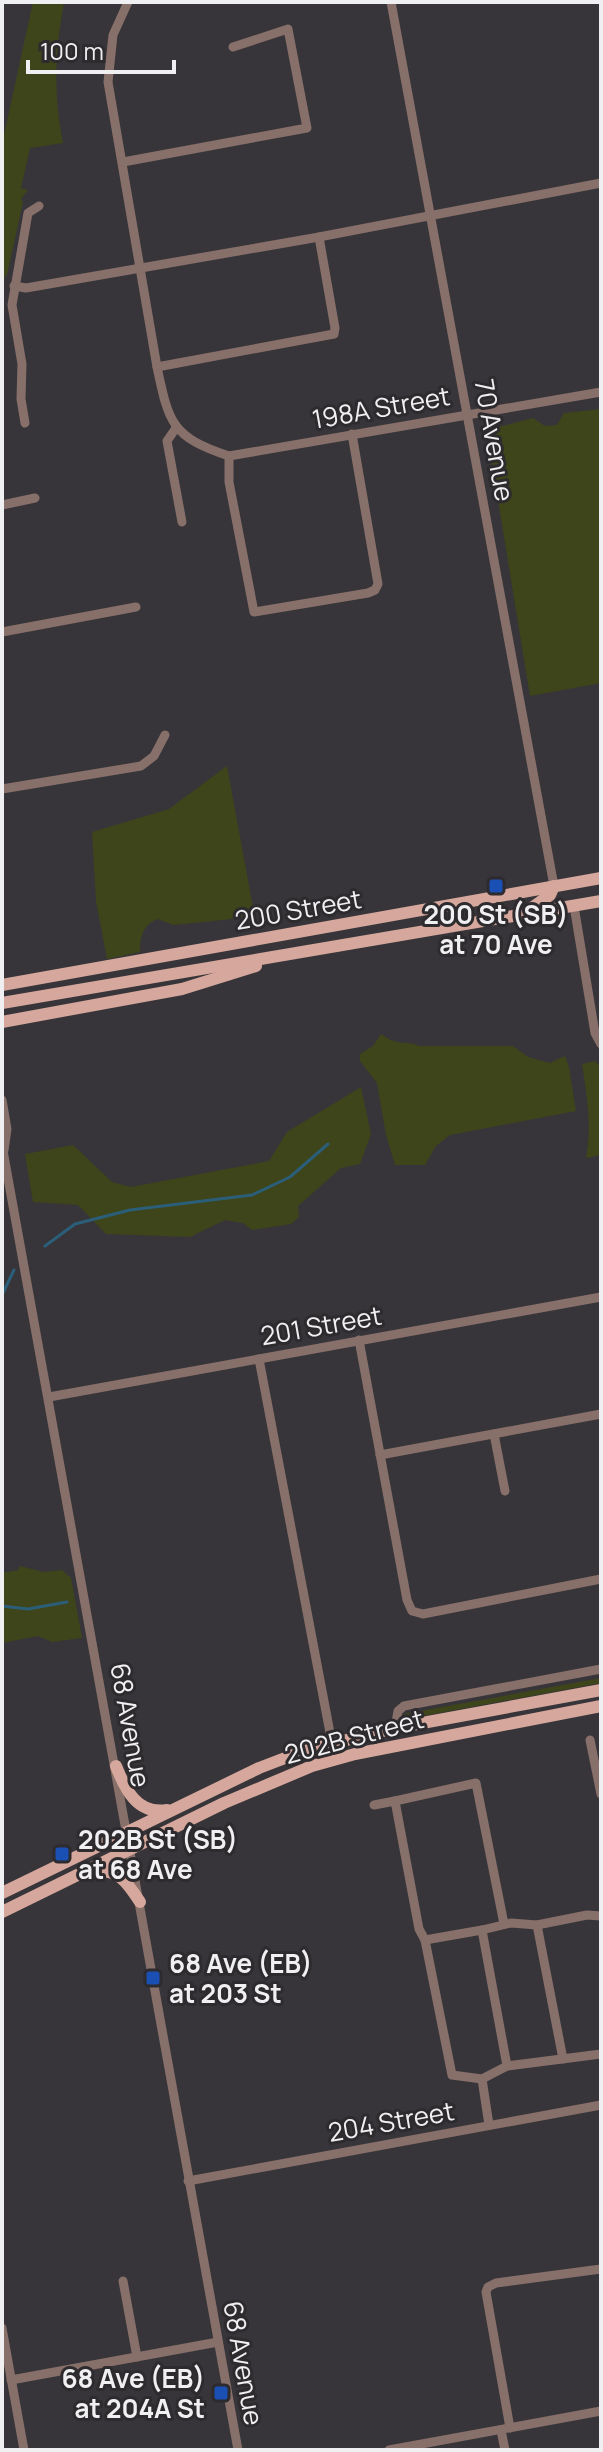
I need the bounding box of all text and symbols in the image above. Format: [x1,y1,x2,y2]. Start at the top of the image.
scale bar [28,24,174,74]
text: 100 m [40,34,104,67]
street label: 70 Avenue [467,376,523,504]
street label: 198A Street [309,377,453,437]
marker: 200 St (SB) at 70 Ave [487,877,505,895]
street label: 200 Street [232,880,364,938]
place label: 200 St (SB) at 70 Ave [423,896,569,962]
street label: 201 Street [258,1297,384,1353]
street label: 68 Avenue [102,1660,160,1790]
street label: 202B Street [280,1700,428,1772]
place label: 202B St (SB) at 68 Ave [78,1821,238,1887]
marker: 202B St (SB) at 68 Ave [53,1845,71,1863]
place label: 68 Ave (EB) at 203 St [169,1945,313,2011]
marker: 68 Ave (EB) at 203 St [144,1969,162,1987]
street label: 204 Street [325,2092,457,2150]
street label: 68 Avenue [215,2298,273,2428]
place label: 68 Ave (EB) at 204A St [61,2360,205,2426]
marker: 68 Ave (EB) at 204A St [212,2384,230,2402]

